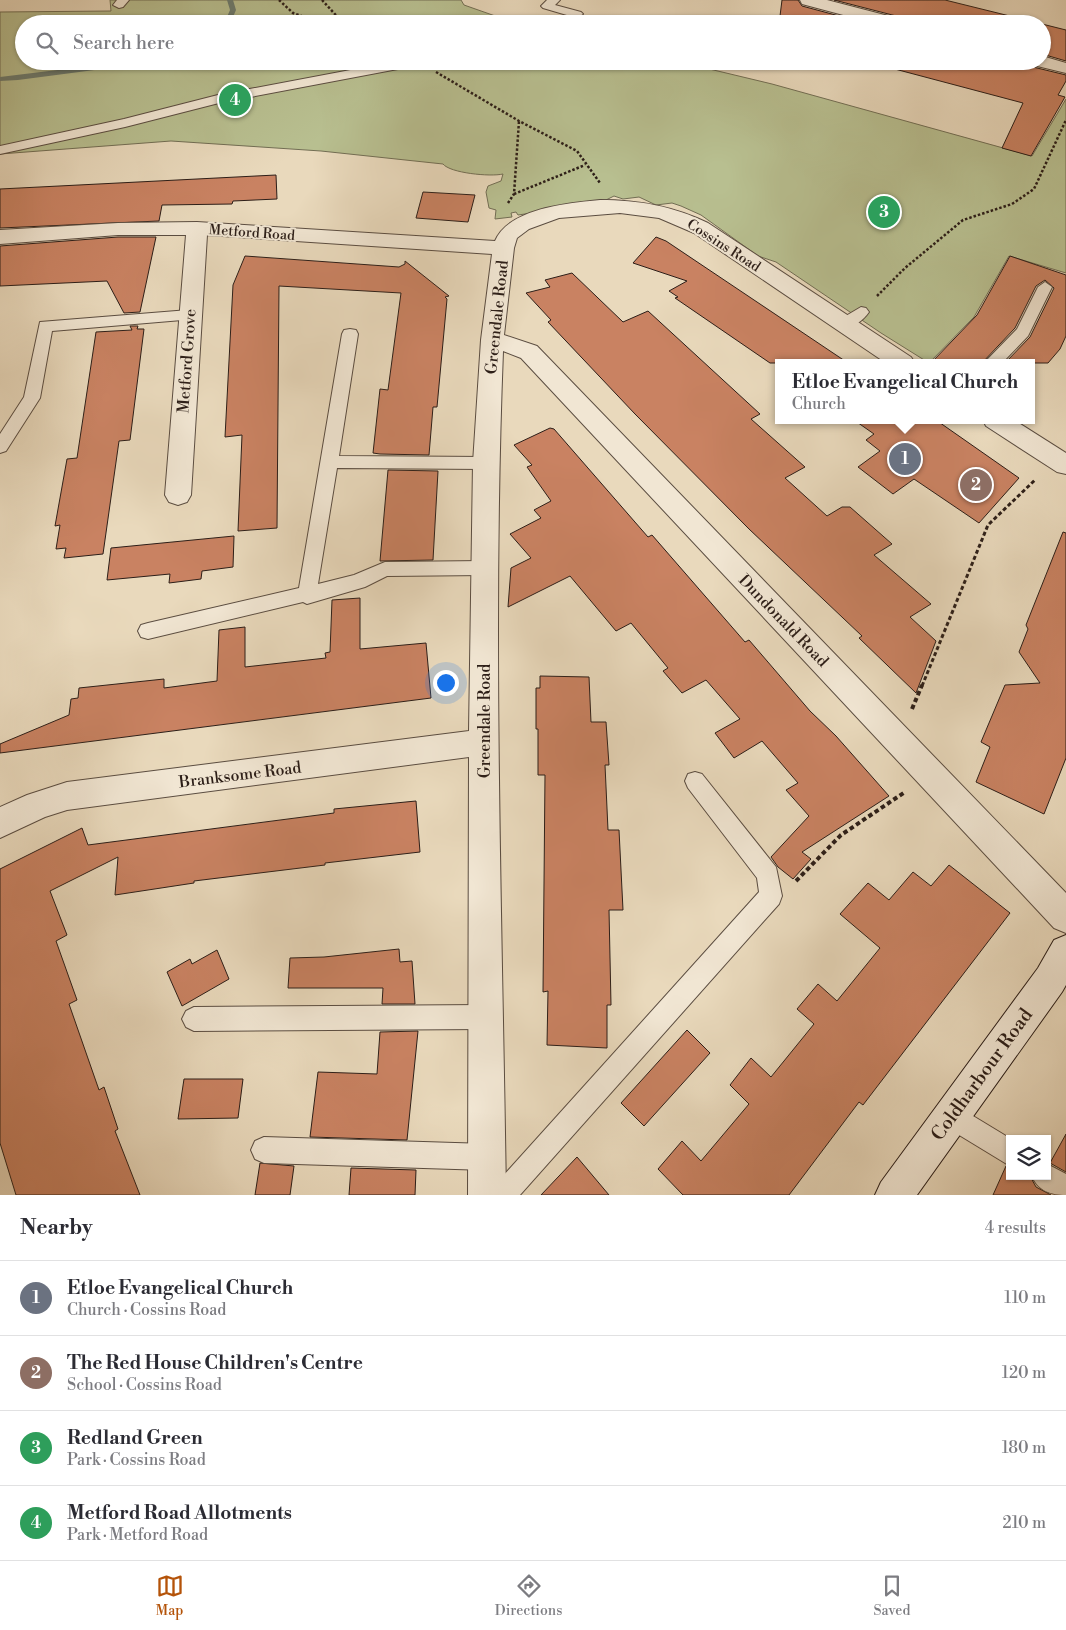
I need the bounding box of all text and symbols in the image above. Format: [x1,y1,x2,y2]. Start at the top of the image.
search box [15,15,1051,70]
icon: search [33,29,61,57]
text: Search here [73,31,174,55]
pin: 4 [219,81,251,119]
pin: 3 [868,193,900,231]
street label: Cossins Road [683,215,764,276]
street label: Metford Road [208,221,296,245]
street label: Greendale Road [481,259,513,375]
street label: Metford Grove [173,308,201,414]
popup [775,359,1035,424]
text: Etloe Evangelical Church [792,370,1018,394]
text: Church [792,394,846,414]
pin: 1 [889,440,921,478]
pin: 2 [960,466,992,504]
street label: Dundonald Road [734,570,833,671]
street label: Greendale Road [475,664,495,778]
your location [433,670,459,696]
street label: Branksome Road [177,758,302,793]
street label: Coldharbour Road [926,1004,1038,1145]
map controls [1006,1135,1051,1180]
button: layers [1006,1135,1051,1180]
text: Nearby [20,1215,93,1241]
text: 4 results [985,1218,1046,1238]
text: Etloe Evangelical Church [67,1276,293,1300]
text: 1 [32,1288,40,1308]
text: 110 m [1004,1288,1046,1308]
text: Church · Cossins Road [67,1300,226,1320]
text: The Red House Children's Centre [67,1351,363,1375]
text: 2 [31,1363,41,1383]
text: 120 m [1002,1363,1046,1383]
text: School · Cossins Road [67,1375,222,1395]
text: Redland Green [67,1426,203,1450]
text: 3 [31,1438,41,1458]
text: 180 m [1002,1438,1046,1458]
text: Park · Cossins Road [67,1450,206,1470]
text: Metford Road Allotments [67,1501,292,1525]
text: 4 [31,1513,41,1533]
text: 210 m [1002,1513,1046,1533]
text: Park · Metford Road [67,1525,208,1545]
tab: Map [156,1572,184,1620]
tab: Directions [495,1572,562,1620]
tab: Saved [874,1572,910,1620]

